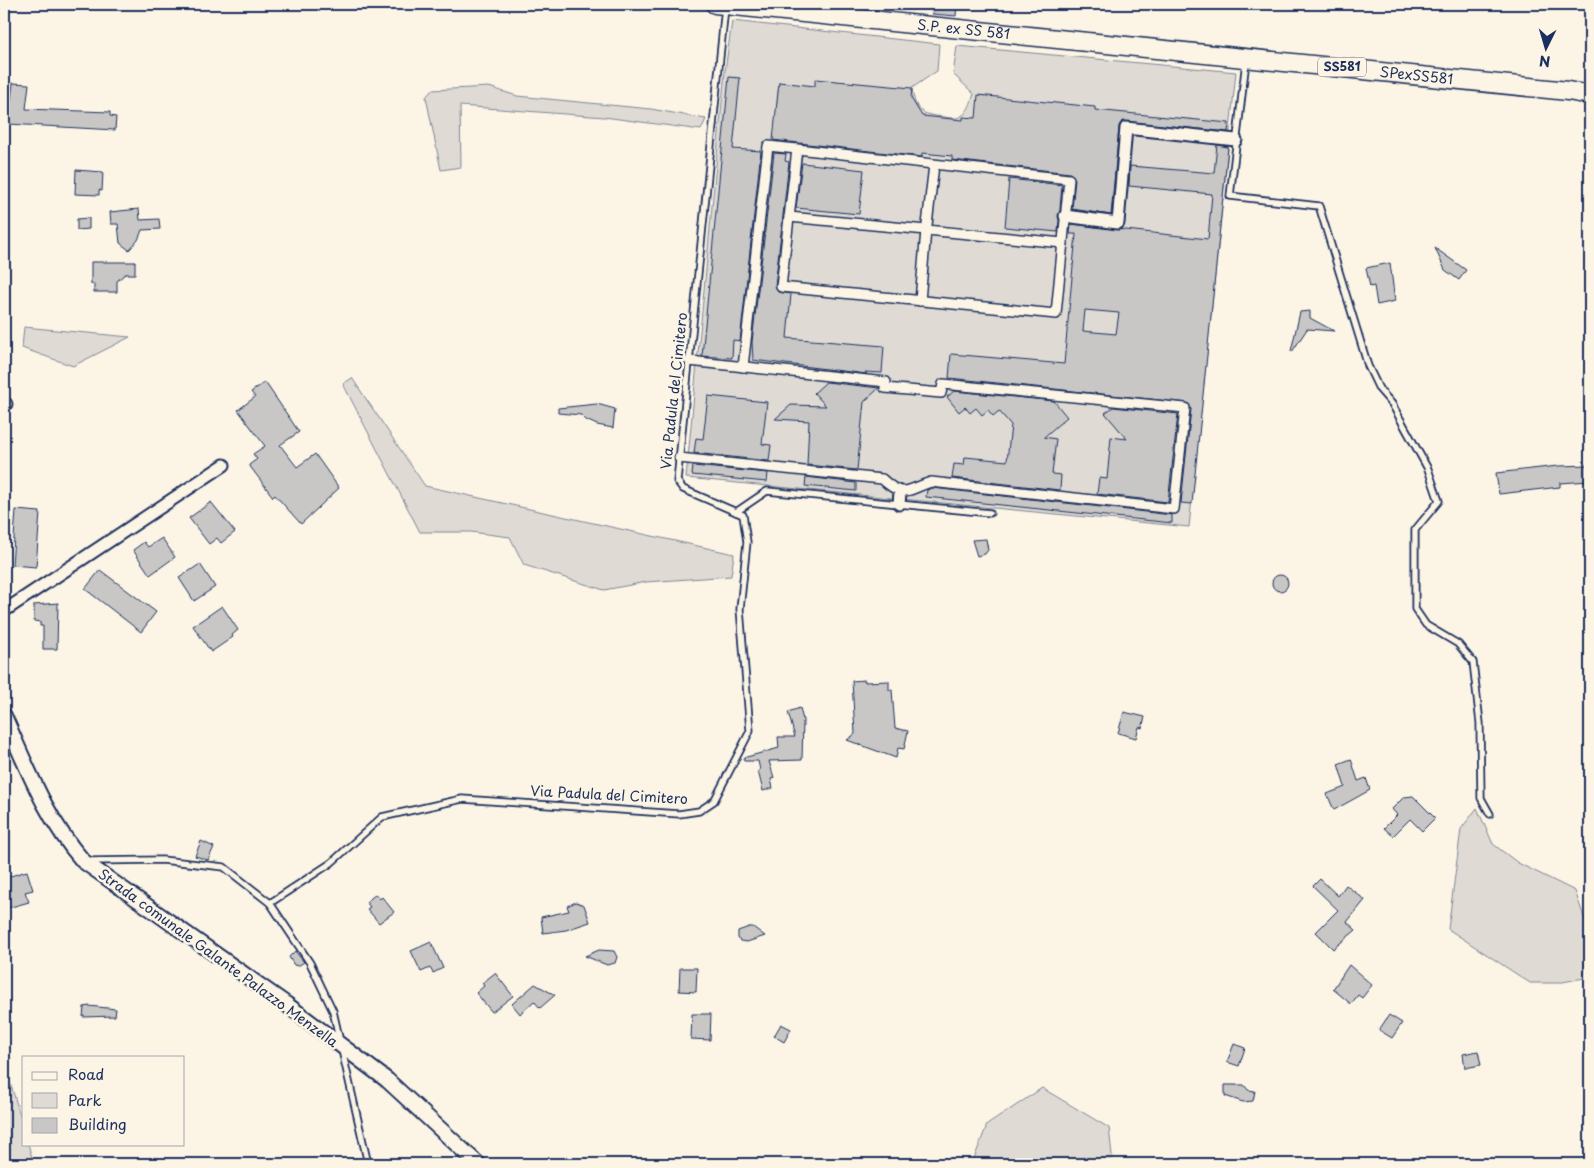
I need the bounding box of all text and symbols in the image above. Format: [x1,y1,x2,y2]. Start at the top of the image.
street label: S.P. ex SS 581 [916,14,1011,44]
north arrow [1522,22,1572,72]
text: N [1538,51,1551,72]
road number: SS581 [1318,58,1366,76]
street label: SPexSS581 [1379,61,1454,89]
street label: Via Padula del Cimitero [655,311,692,471]
street label: Via Padula del Cimitero [530,780,689,809]
street label: Strada comunale Galante Palazzo Menzella [94,863,343,1052]
legend [22,1056,185,1146]
text: Road [68,1062,104,1085]
text: Park [68,1088,102,1111]
text: Building [68,1112,127,1135]

